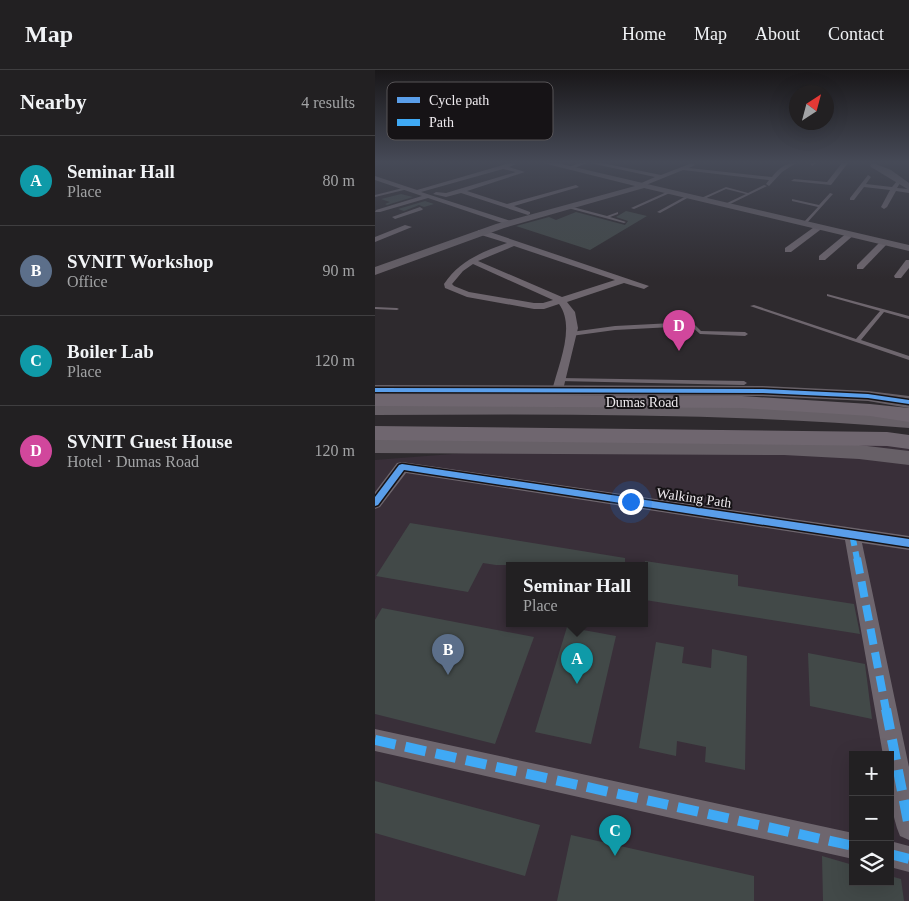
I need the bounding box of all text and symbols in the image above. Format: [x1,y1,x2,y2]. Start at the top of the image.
text: Map [25,21,73,47]
text: Home [622,24,666,44]
text: Map [694,24,727,44]
text: About [755,24,800,44]
text: Contact [828,24,884,44]
legend [387,82,553,140]
north arrow [789,85,834,130]
text: Nearby [20,90,87,114]
text: Cycle path [429,93,489,108]
text: 4 results [301,94,355,111]
text: Path [429,115,454,130]
text: Seminar Hall [67,161,175,182]
text: A [30,172,42,189]
text: 80 m [323,172,355,189]
text: Place [67,183,102,200]
text: SVNIT Workshop [67,251,214,272]
text: B [31,262,41,279]
text: 90 m [323,262,355,279]
text: Office [67,273,108,290]
pin: D [663,310,695,351]
text: Boiler Lab [67,341,154,362]
text: C [30,352,42,369]
text: 120 m [315,352,355,369]
text: Place [67,363,102,380]
street label: Dumas Road [606,395,678,410]
text: SVNIT Guest House [67,431,232,452]
text: D [30,442,42,459]
text: 120 m [315,442,355,459]
text: Hotel · Dumas Road [67,453,199,470]
street label: Walking Path [656,485,732,511]
your location [618,489,644,515]
popup [506,562,648,627]
text: Seminar Hall [523,575,631,596]
text: Place [523,597,558,614]
pin: B [432,634,464,675]
pin: A [561,643,593,684]
map controls [849,751,894,886]
button: + [849,751,894,796]
button: − [849,796,894,841]
pin: C [599,815,631,856]
button: layers [849,841,894,886]

